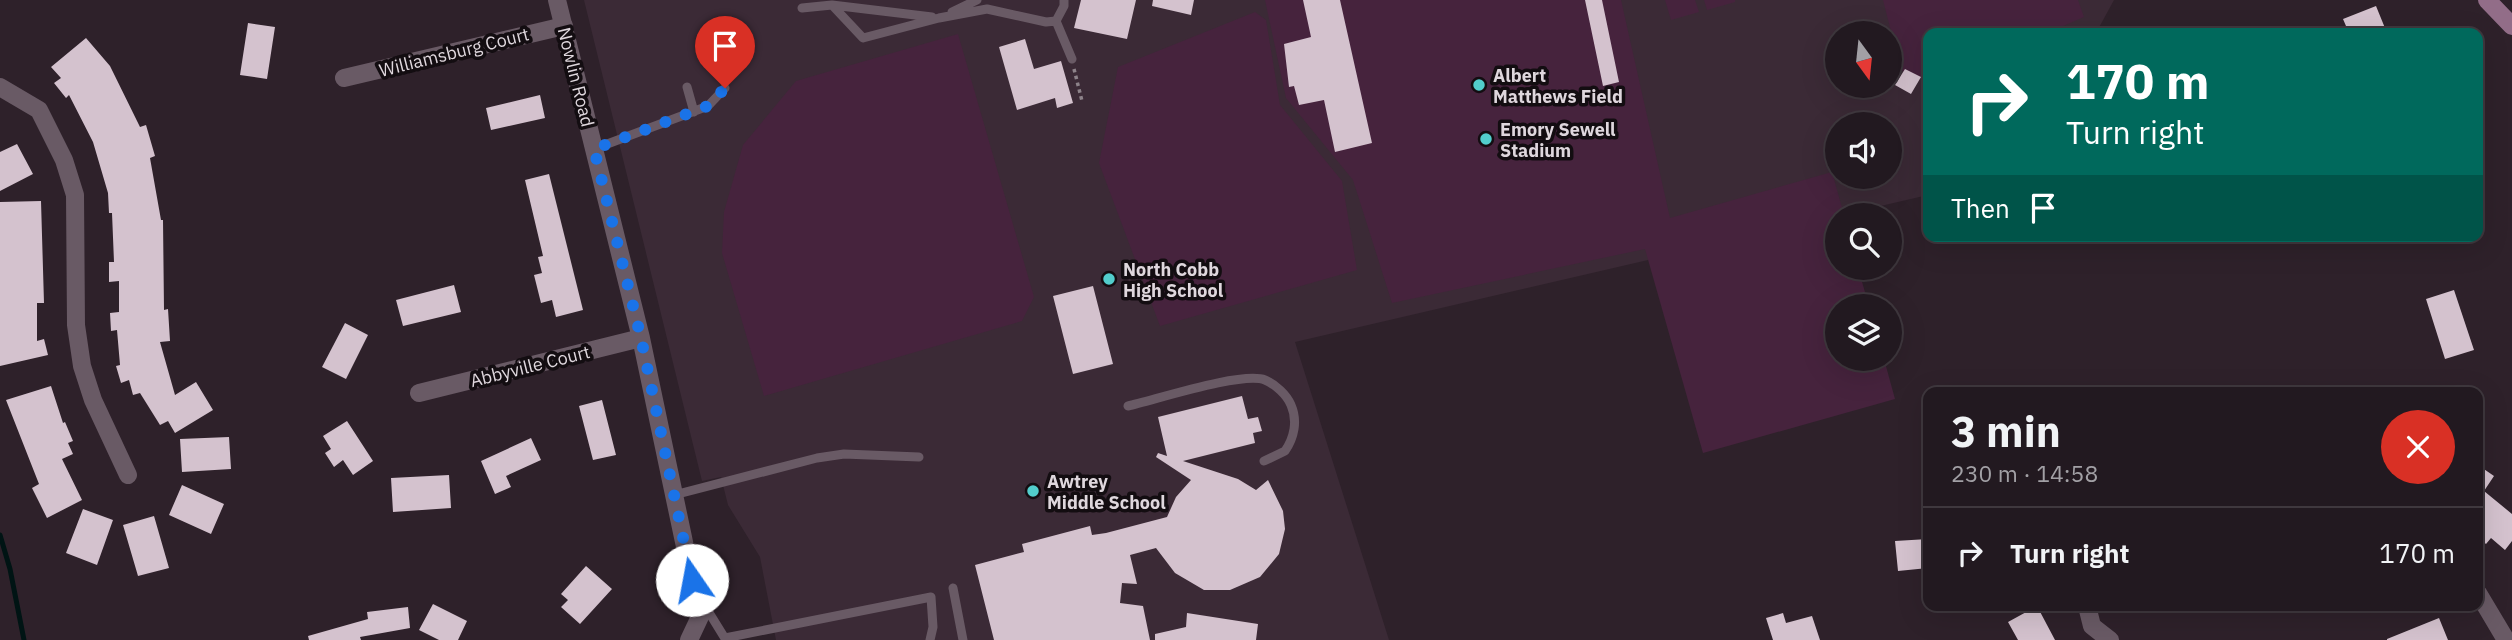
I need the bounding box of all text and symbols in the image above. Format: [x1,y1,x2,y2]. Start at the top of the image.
pin [695,16,755,88]
north arrow [1825,21,1902,98]
map controls [1825,21,1902,371]
street label: Williamsburg Court [377,22,531,82]
street label: Nowlin Road [553,25,599,129]
icon: arrive [706,27,744,65]
text: 170 m [2066,49,2210,112]
icon: right [1951,56,2042,147]
place label: Albert Matthews Field [1493,64,1623,108]
marker: Albert Matthews Field [1471,77,1487,93]
text: Turn right [2066,111,2204,153]
button: sound [1825,112,1902,189]
place label: Emory Sewell Stadium [1500,118,1616,162]
marker: Emory Sewell Stadium [1478,131,1494,147]
icon: arrive [2024,189,2062,227]
text: Then [1951,191,2010,225]
button: search [1825,203,1902,280]
place label: North Cobb High School [1123,258,1224,302]
marker: North Cobb High School [1101,271,1117,287]
button: layers [1825,294,1902,371]
street label: Abbyville Court [468,340,592,392]
text: 3 min [1951,404,2061,459]
button: close [2381,410,2455,484]
text: 230 m · 14:58 [1951,458,2098,488]
place label: Awtrey Middle School [1047,470,1166,514]
marker: Awtrey Middle School [1025,483,1041,499]
icon: right [1951,534,1989,572]
text: Turn right [2010,536,2129,570]
text: 170 m [2379,536,2455,570]
position arrow [655,543,729,617]

